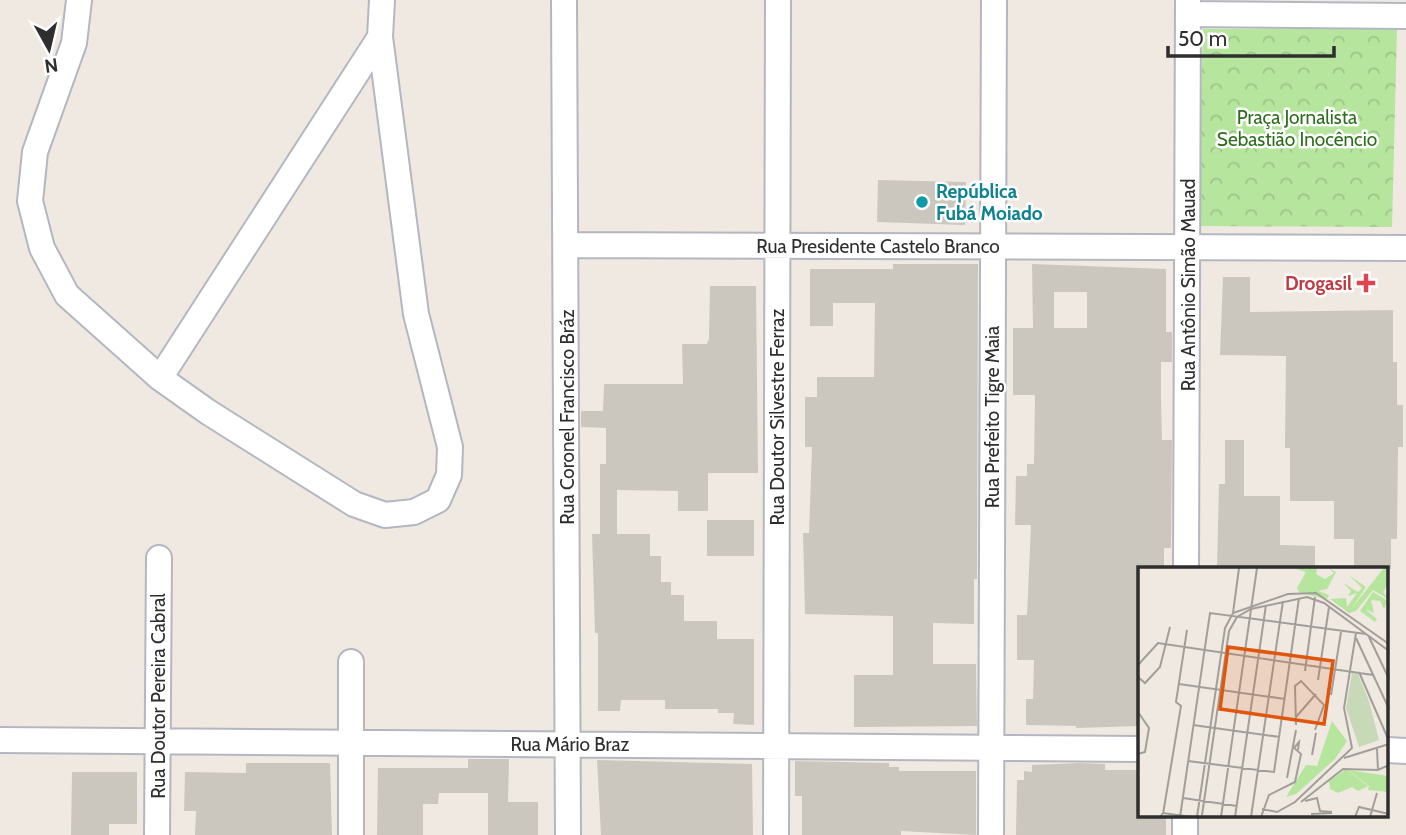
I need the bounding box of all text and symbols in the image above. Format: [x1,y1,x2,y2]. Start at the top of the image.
north arrow [14,14,84,84]
scale bar [1168,14,1334,58]
text: 50 m [1178,26,1227,51]
text: N [43,53,60,78]
park label: Praça Jornalista Sebastião Inocêncio [1217,106,1377,151]
street label: Rua Antônio Simão Mauad [1177,179,1200,391]
place label: República Fubá Moiado [936,180,1043,225]
marker: República Fubá Moiado [914,194,930,210]
street label: Rua Presidente Castelo Branco [756,235,1000,258]
place label: Drogasil [1285,272,1352,295]
marker: Drogasil [1358,275,1374,291]
street label: Rua Coronel Francisco Bráz [556,309,579,525]
street label: Rua Doutor Silvestre Ferraz [766,309,789,525]
street label: Rua Prefeito Tigre Maia [981,326,1004,508]
inset map [1138,567,1388,818]
street label: Rua Doutor Pereira Cabral [147,593,170,799]
street label: Rua Mário Braz [511,733,630,756]

